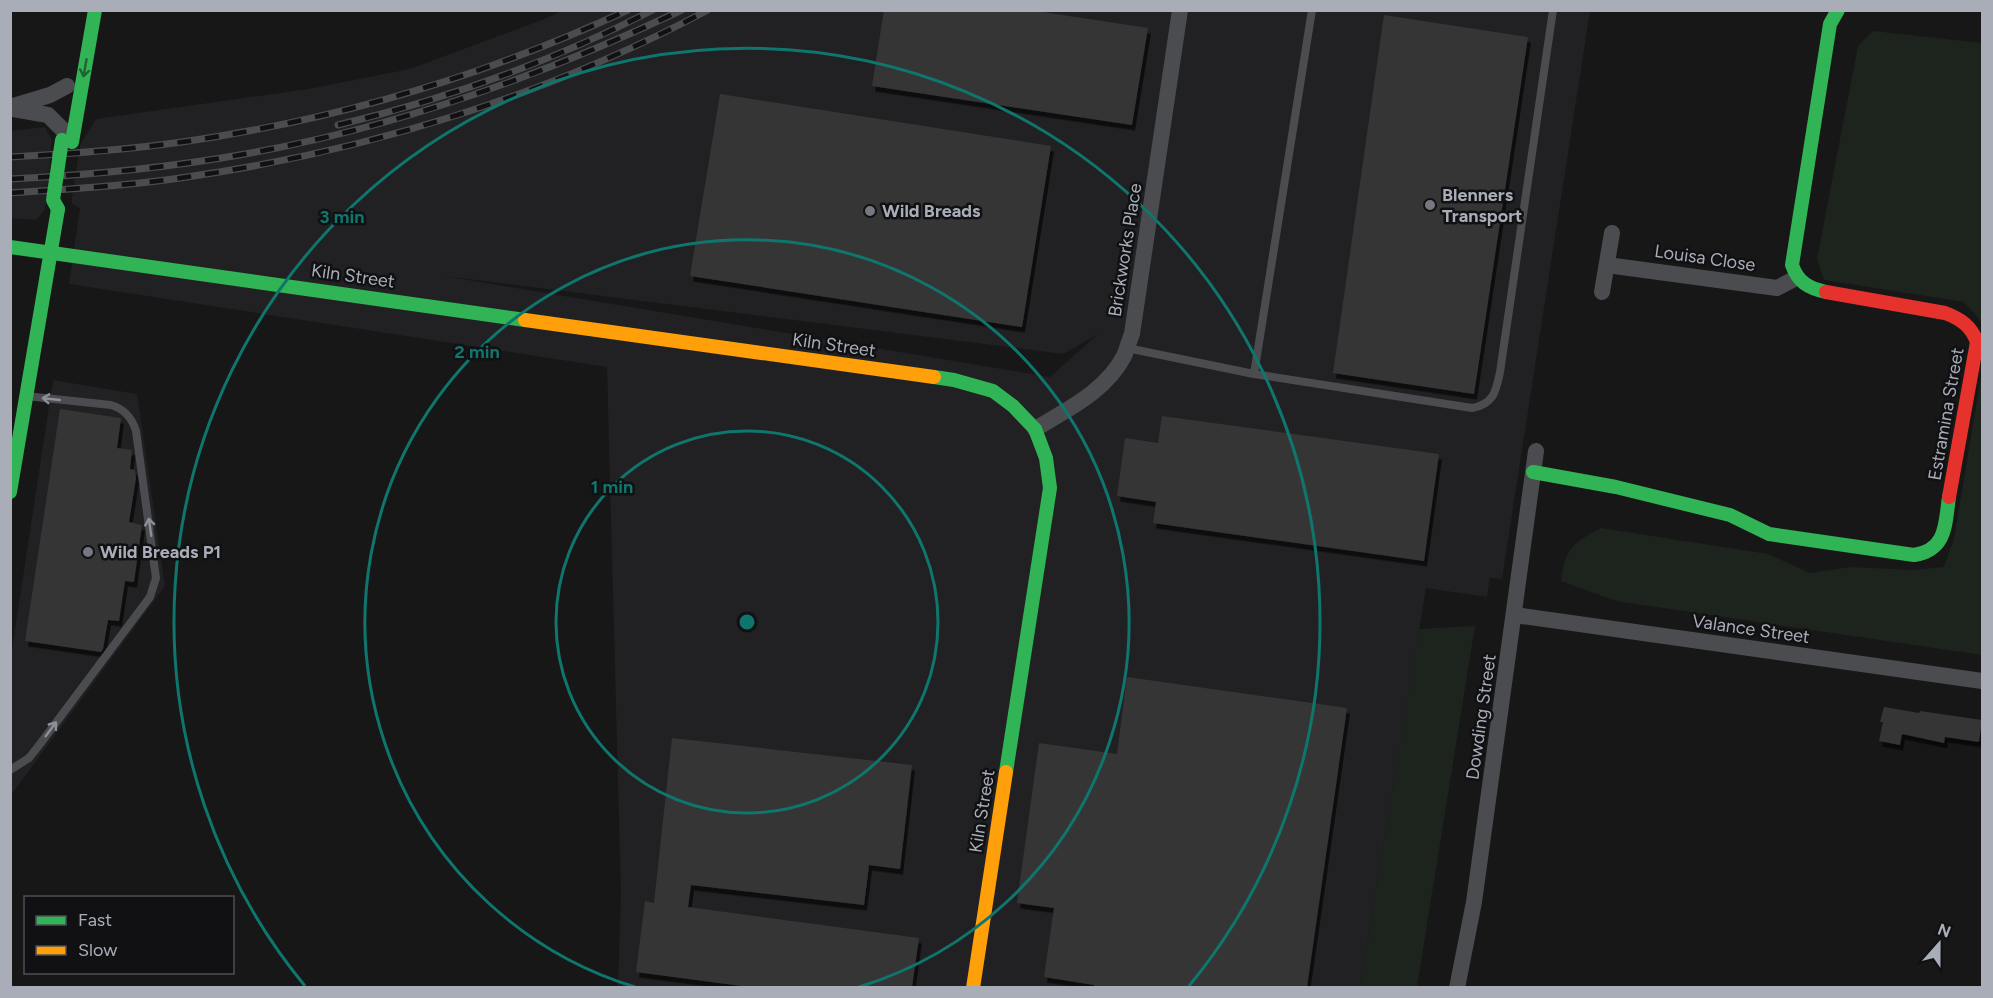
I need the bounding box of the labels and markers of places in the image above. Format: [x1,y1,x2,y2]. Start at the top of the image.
place label: Blenners Transport [1442,184,1522,227]
marker: Blenners Transport [1423,198,1437,212]
place label: Wild Breads [882,200,981,222]
marker: Wild Breads [863,204,877,218]
place label: Wild Breads P1 [100,541,221,563]
marker: Wild Breads P1 [81,545,95,559]
centre of rings [737,612,757,632]

